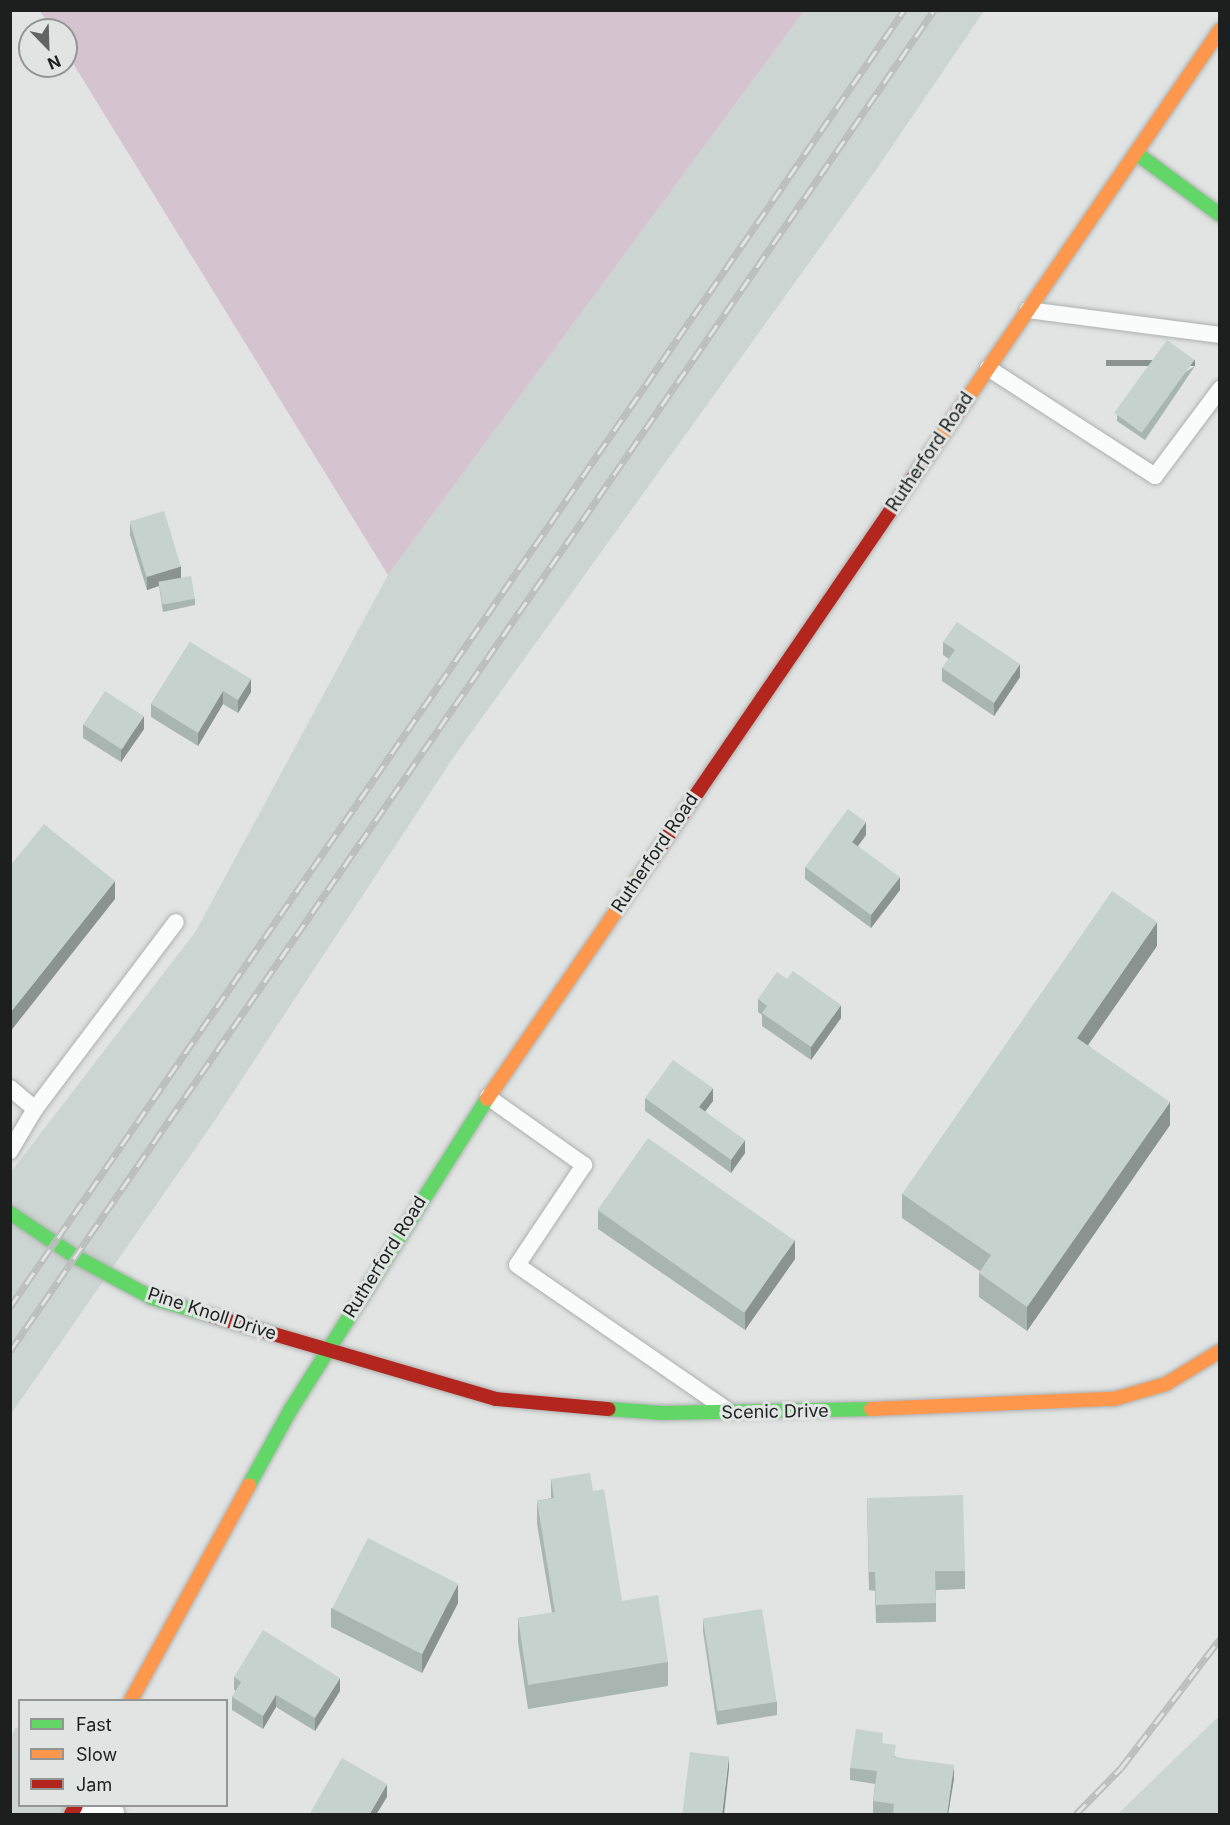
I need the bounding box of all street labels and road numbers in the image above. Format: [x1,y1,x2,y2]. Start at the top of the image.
street label: Rutherford Road [882,388,978,516]
street label: Rutherford Road [607,789,703,917]
street label: Rutherford Road [339,1192,431,1322]
street label: Pine Knoll Drive [145,1283,279,1345]
street label: Scenic Drive [721,1400,829,1424]

